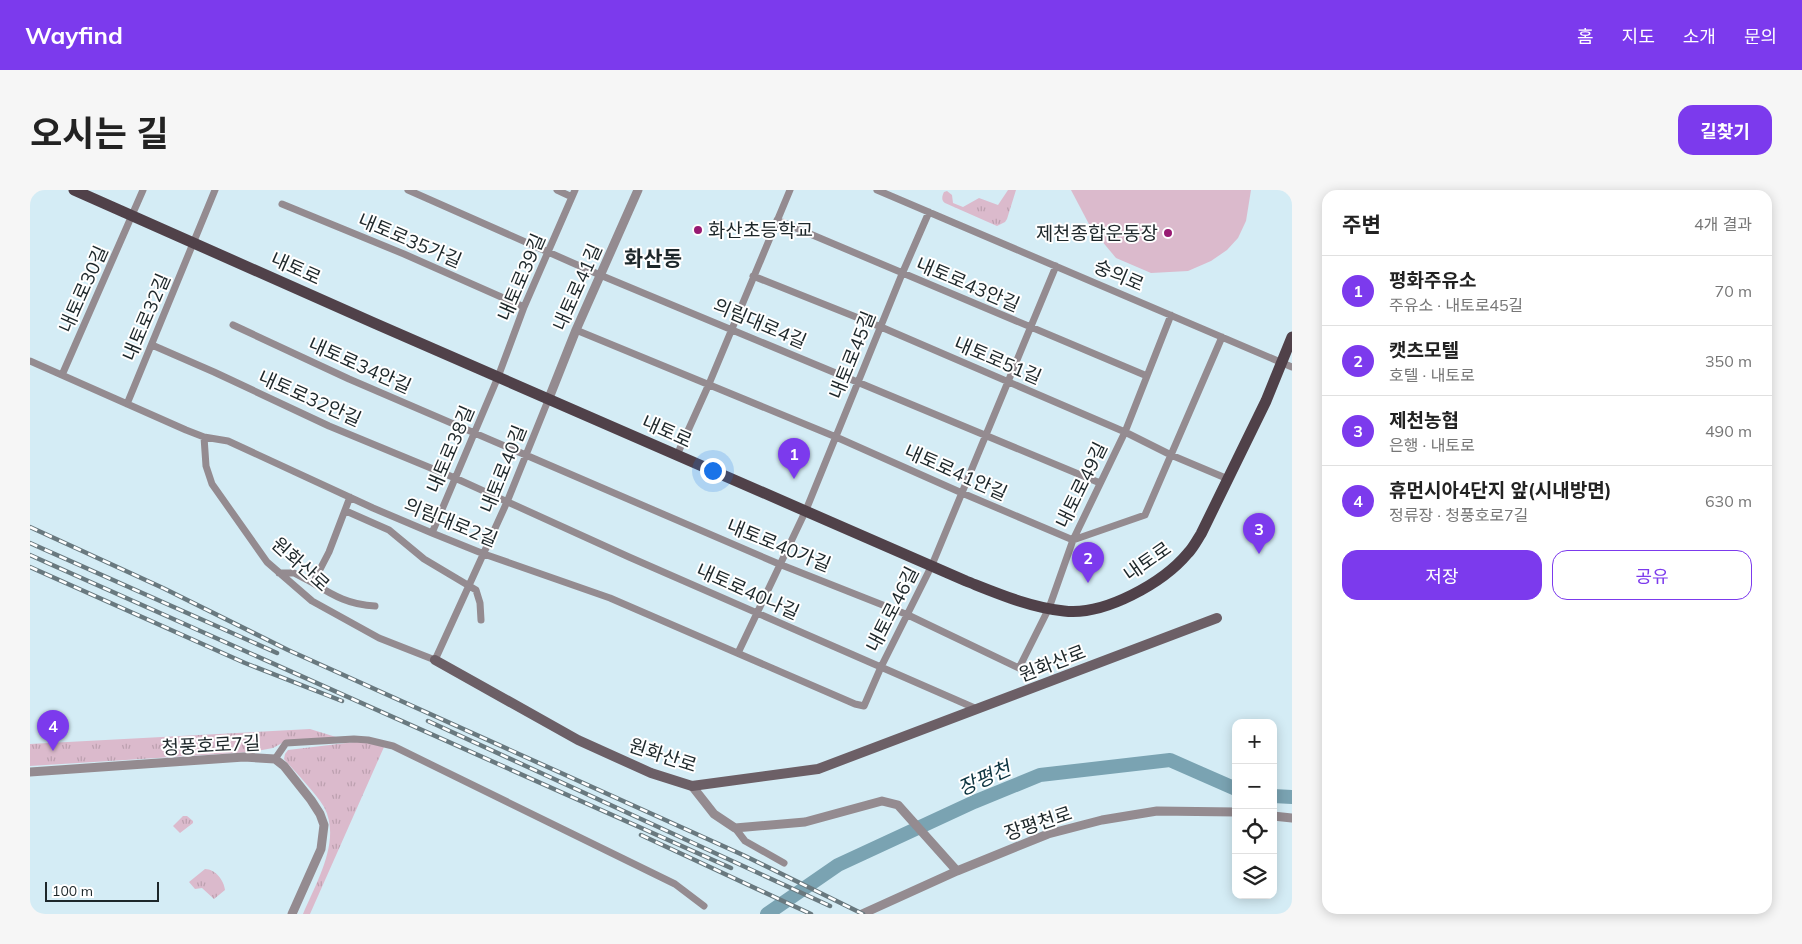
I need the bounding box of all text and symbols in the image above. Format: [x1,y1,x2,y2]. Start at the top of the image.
text: Wayfind [25,20,123,50]
text: 홈 [1577,25,1594,48]
text: 지도 [1622,25,1655,48]
text: 소개 [1683,25,1716,48]
text: 문의 [1744,25,1777,48]
button: 길찾기 [1678,105,1772,155]
text: 오시는 길 [30,111,168,155]
street label: 내토로35가길 [355,207,465,273]
text: 주변 [1342,211,1381,237]
text: 4개 결과 [1694,214,1752,234]
place label: 화산초등학교 [708,218,813,242]
place label: 제천종합운동장 [1036,221,1158,245]
marker: 화산초등학교 [692,224,704,236]
marker: 제천종합운동장 [1162,227,1174,239]
street label: 내토로39길 [492,230,550,324]
street label: 내토로41길 [547,240,607,334]
street label: 내토로30길 [53,242,113,336]
district label: 화산동 [624,245,682,271]
street label: 내토로 [267,246,325,290]
street label: 내토로43안길 [913,251,1023,317]
street label: 숭의로 [1090,254,1148,296]
text: 평화주유소 [1389,268,1476,292]
street label: 내토로32길 [117,270,175,364]
text: 1 [1353,281,1363,301]
text: 70 m [1715,281,1752,301]
street label: 의림대로4길 [710,293,810,353]
text: 주유소 · 내토로45길 [1389,295,1523,315]
street label: 내토로45길 [824,308,880,402]
street label: 내토로51길 [951,331,1045,389]
street label: 내토로34안길 [305,332,415,398]
text: 캣츠모텔 [1389,338,1459,362]
text: 2 [1353,351,1363,371]
text: 350 m [1705,351,1752,371]
street label: 내토로32안길 [255,365,365,431]
text: 호텔 · 내토로 [1389,365,1475,385]
street label: 내토로38길 [421,402,479,496]
text: 제천농협 [1389,408,1459,432]
street label: 내토로 [638,409,696,453]
text: 3 [1353,421,1363,441]
text: 490 m [1705,421,1752,441]
street label: 내토로40길 [475,422,531,516]
text: 은행 · 내토로 [1389,435,1475,455]
pin: 1 [778,438,810,479]
street label: 내토로49길 [1050,438,1112,532]
street label: 내토로41안길 [901,439,1011,505]
your location [700,458,726,484]
text: 휴먼시아4단지 앞(시내방면) [1389,478,1611,502]
text: 4 [1353,491,1363,511]
text: 630 m [1705,491,1752,511]
street label: 의림대로2길 [401,492,501,552]
text: 정류장 · 청풍호로7길 [1389,505,1528,525]
street label: 내토로40가길 [723,513,835,577]
pin: 3 [1243,513,1275,554]
street label: 원화산로 [267,532,335,596]
street label: 내토로 [1119,536,1175,586]
pin: 2 [1072,542,1104,583]
button: 저장 [1342,550,1542,600]
button: 공유 [1552,550,1752,600]
street label: 내토로40나길 [693,558,803,624]
street label: 내토로46길 [860,562,924,656]
street label: 원화산로 [1015,639,1089,687]
pin: 4 [37,710,69,751]
map controls [1232,719,1277,899]
button: + [1232,719,1277,764]
street label: 청풍호로7길 [161,730,261,760]
street label: 원화산로 [626,733,700,777]
water label: 장평천 [954,754,1017,801]
button: − [1232,764,1277,809]
street label: 장평천로 [1001,801,1075,845]
button: locate [1232,809,1277,854]
button: layers [1232,854,1277,899]
scale bar [45,879,159,902]
text: 100 m [52,882,93,900]

